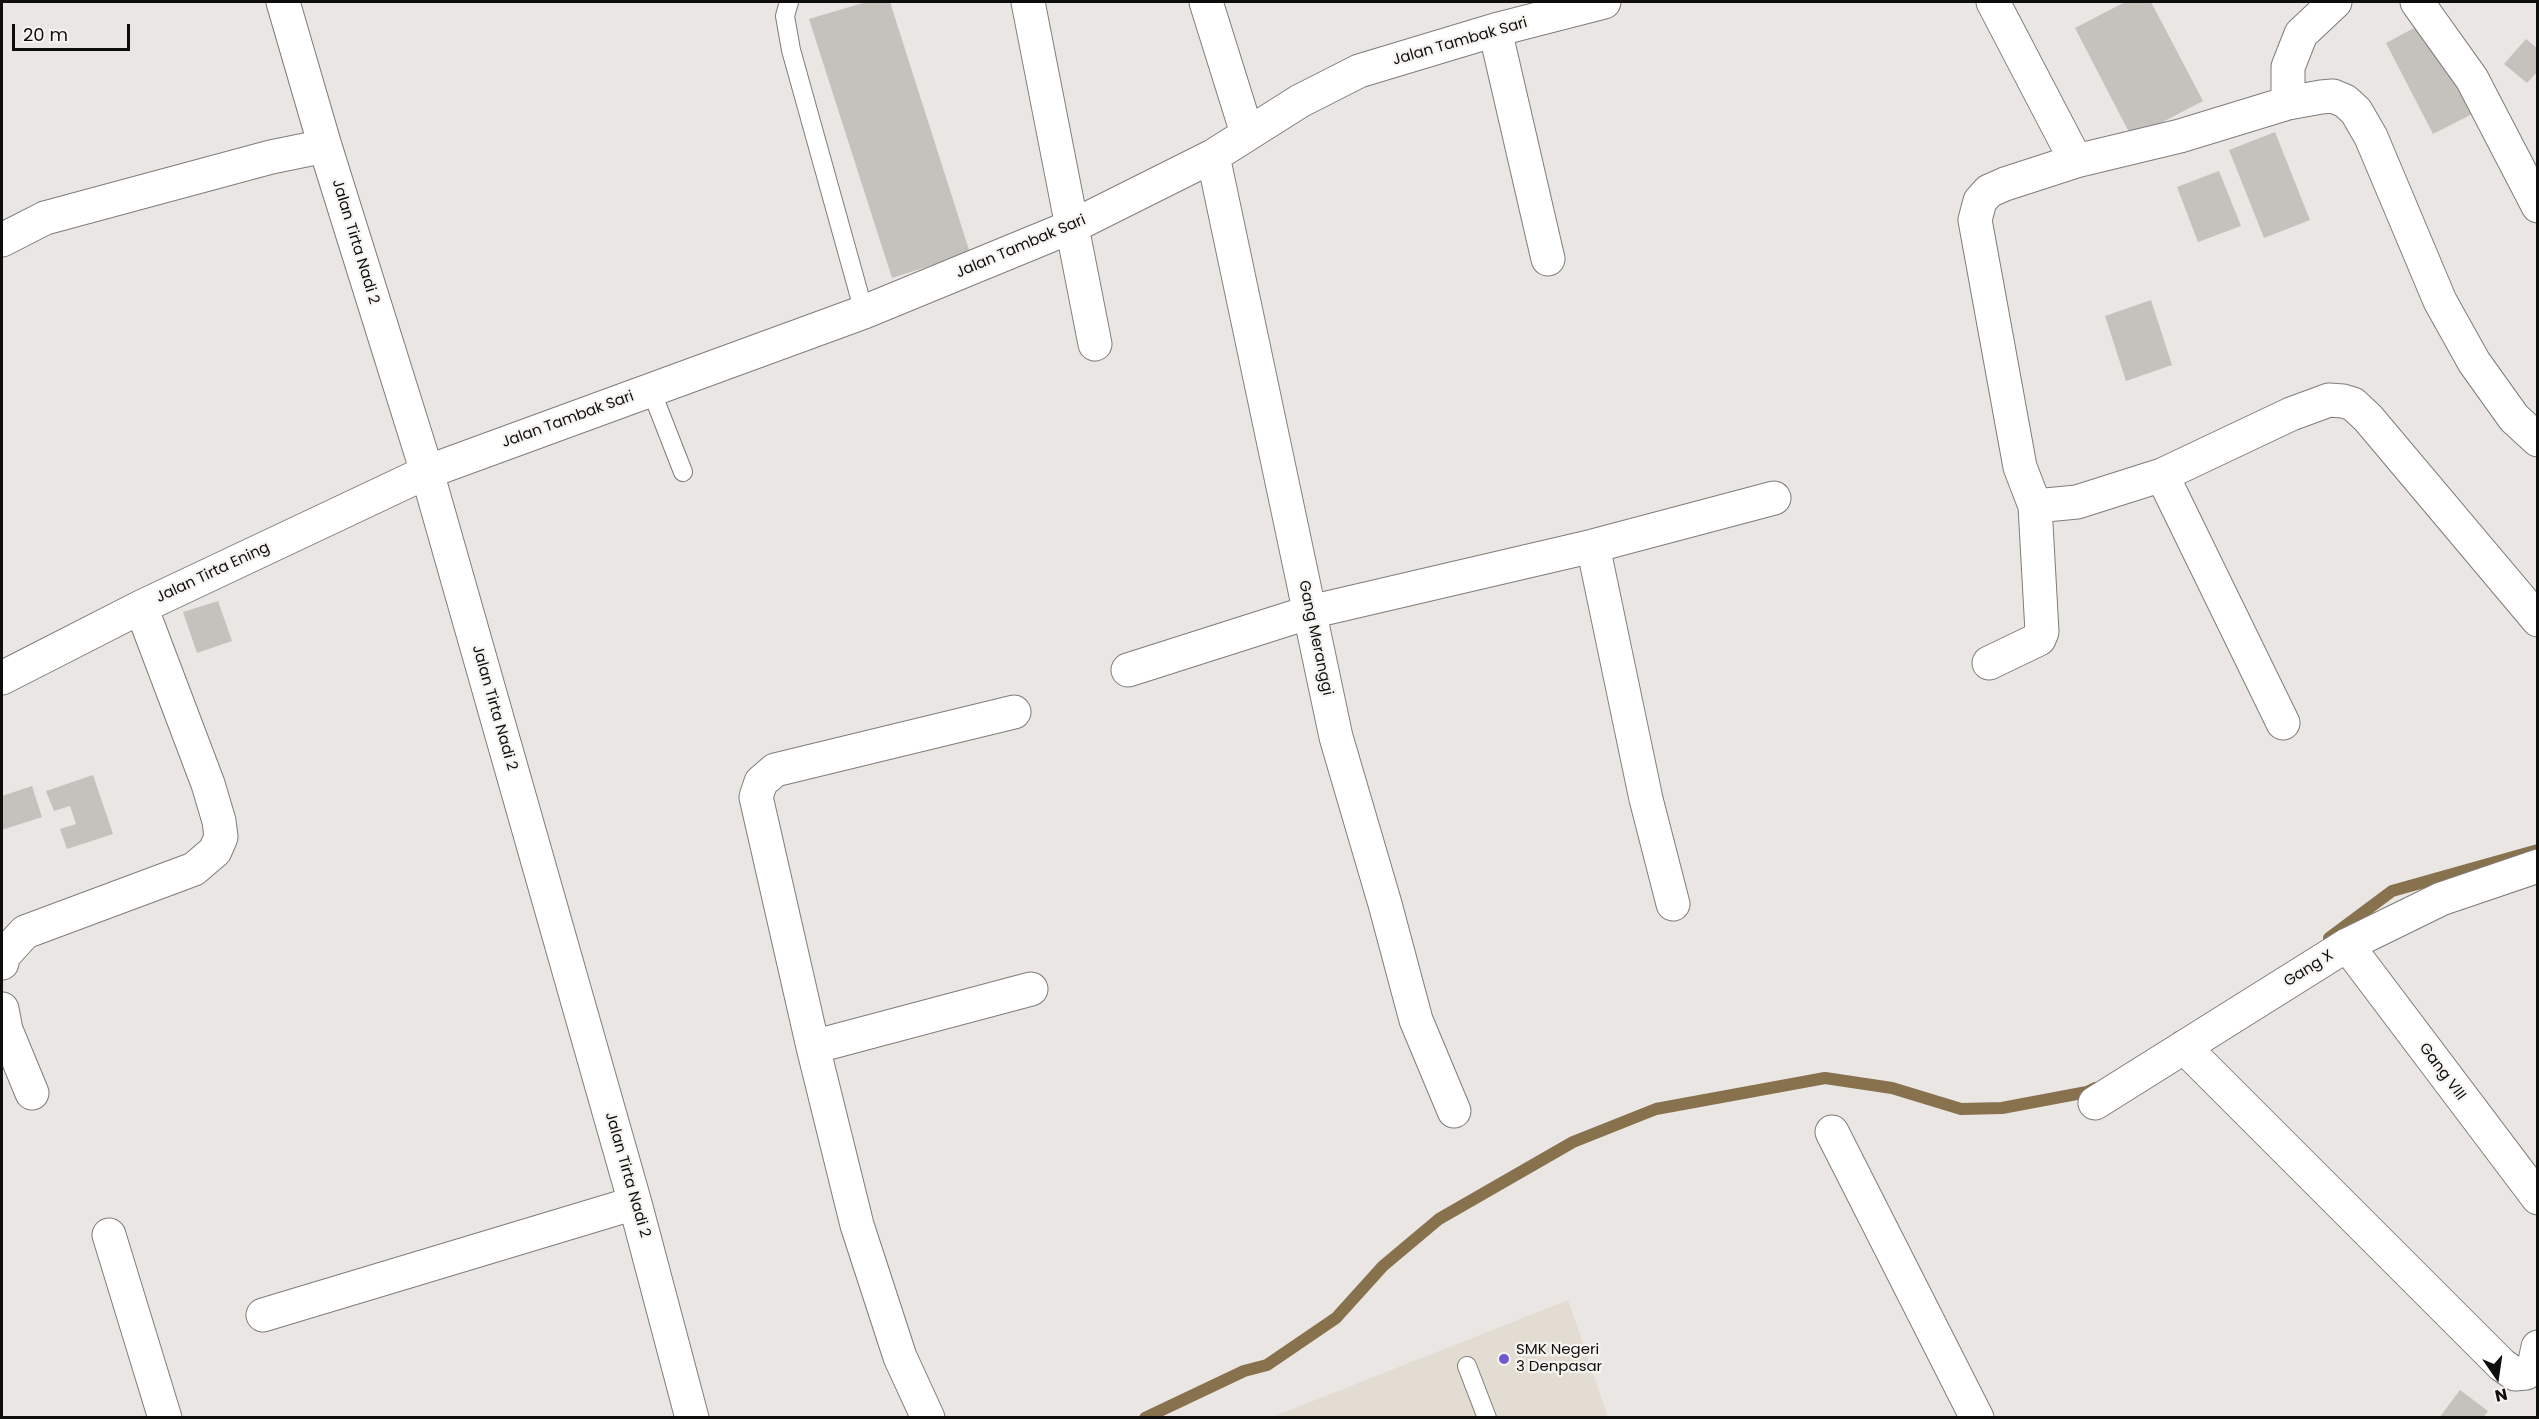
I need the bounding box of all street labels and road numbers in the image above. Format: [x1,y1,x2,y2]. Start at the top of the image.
street label: Jalan Tambak Sari [1390,14,1530,70]
street label: Jalan Tirta Nadi 2 [327,177,383,307]
street label: Jalan Tambak Sari [953,211,1089,283]
street label: Jalan Tambak Sari [499,388,637,452]
street label: Jalan Tirta Ening [153,539,273,607]
street label: Gang Meranggi [1294,579,1336,697]
street label: Jalan Tirta Nadi 2 [467,643,521,773]
street label: Gang X [2281,947,2337,991]
street label: Gang VIII [2415,1040,2469,1104]
street label: Jalan Tirta Nadi 2 [600,1110,654,1240]

